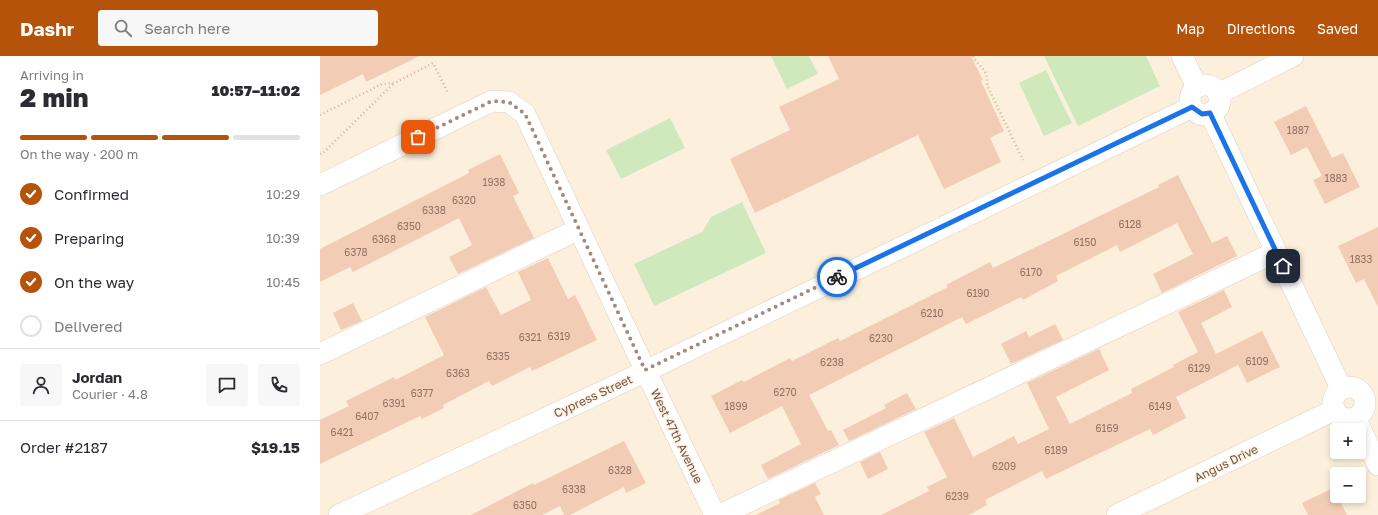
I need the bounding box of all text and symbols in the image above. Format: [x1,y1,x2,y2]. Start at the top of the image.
search box [98,10,378,46]
text: Dashr [20,17,74,40]
icon: search [112,17,134,39]
text: Search here [144,19,230,37]
text: Map [1176,20,1205,37]
text: Directions [1227,20,1295,37]
text: Saved [1317,20,1358,37]
text: Arriving in [20,67,84,83]
text: 10:57–11:02 [212,81,300,99]
text: 2 min [20,82,88,113]
pin [401,120,435,154]
house number: 1887 [1287,124,1309,136]
icon: bag [407,126,429,148]
text: On the way · 200 m [20,146,138,162]
house number: 1883 [1325,172,1348,184]
house number: 1938 [483,176,505,188]
icon: check [20,183,42,205]
text: Confirmed [54,185,129,203]
text: 10:29 [266,186,300,202]
house number: 6320 [452,194,476,206]
house number: 6338 [422,204,446,216]
house number: 6128 [1119,218,1141,230]
house number: 6350 [397,220,421,232]
icon: check [20,227,42,249]
text: Preparing [54,229,124,247]
text: 10:39 [266,230,300,246]
house number: 6368 [372,233,396,245]
house number: 6150 [1074,236,1096,248]
house number: 6378 [344,246,368,258]
pin [1266,249,1300,283]
house number: 1833 [1350,253,1372,265]
icon: home [1272,255,1294,277]
courier [817,257,857,297]
icon: bike [826,266,848,288]
house number: 6170 [1020,266,1042,278]
icon: check [20,271,42,293]
text: On the way [54,273,134,291]
text: 10:45 [266,274,300,290]
house number: 6190 [966,287,990,299]
house number: 6210 [921,307,943,319]
text: Delivered [54,317,122,335]
house number: 6319 [548,330,570,342]
house number: 6321 [519,331,541,343]
house number: 6230 [869,332,893,344]
house number: 6335 [486,350,510,362]
house number: 6109 [1245,355,1269,367]
house number: 6238 [820,356,844,368]
house number: 6129 [1188,362,1210,374]
button: person [20,364,62,406]
button: chat [206,364,248,406]
button: phone [258,364,300,406]
house number: 6363 [446,367,470,379]
text: Jordan [72,368,122,386]
street label: Cypress Street [551,371,635,421]
text: Courier · 4.8 [72,386,148,402]
street label: West 47th Avenue [648,386,706,486]
house number: 6270 [773,386,797,398]
house number: 6377 [411,387,433,399]
house number: 6391 [383,397,406,409]
house number: 1899 [724,400,748,412]
house number: 6149 [1148,400,1172,412]
house number: 6407 [355,410,379,422]
house number: 6169 [1096,422,1119,434]
map controls [1330,423,1366,503]
button: + [1330,423,1366,459]
house number: 6421 [331,426,354,438]
text: Order #2187 [20,438,108,456]
text: $19.15 [251,438,300,456]
street label: Angus Drive [1192,441,1260,485]
house number: 6189 [1044,444,1068,456]
house number: 6209 [992,460,1016,472]
house number: 6328 [608,464,632,476]
button: − [1330,467,1366,503]
house number: 6338 [562,483,586,495]
house number: 6239 [945,490,969,502]
house number: 6350 [513,499,537,511]

